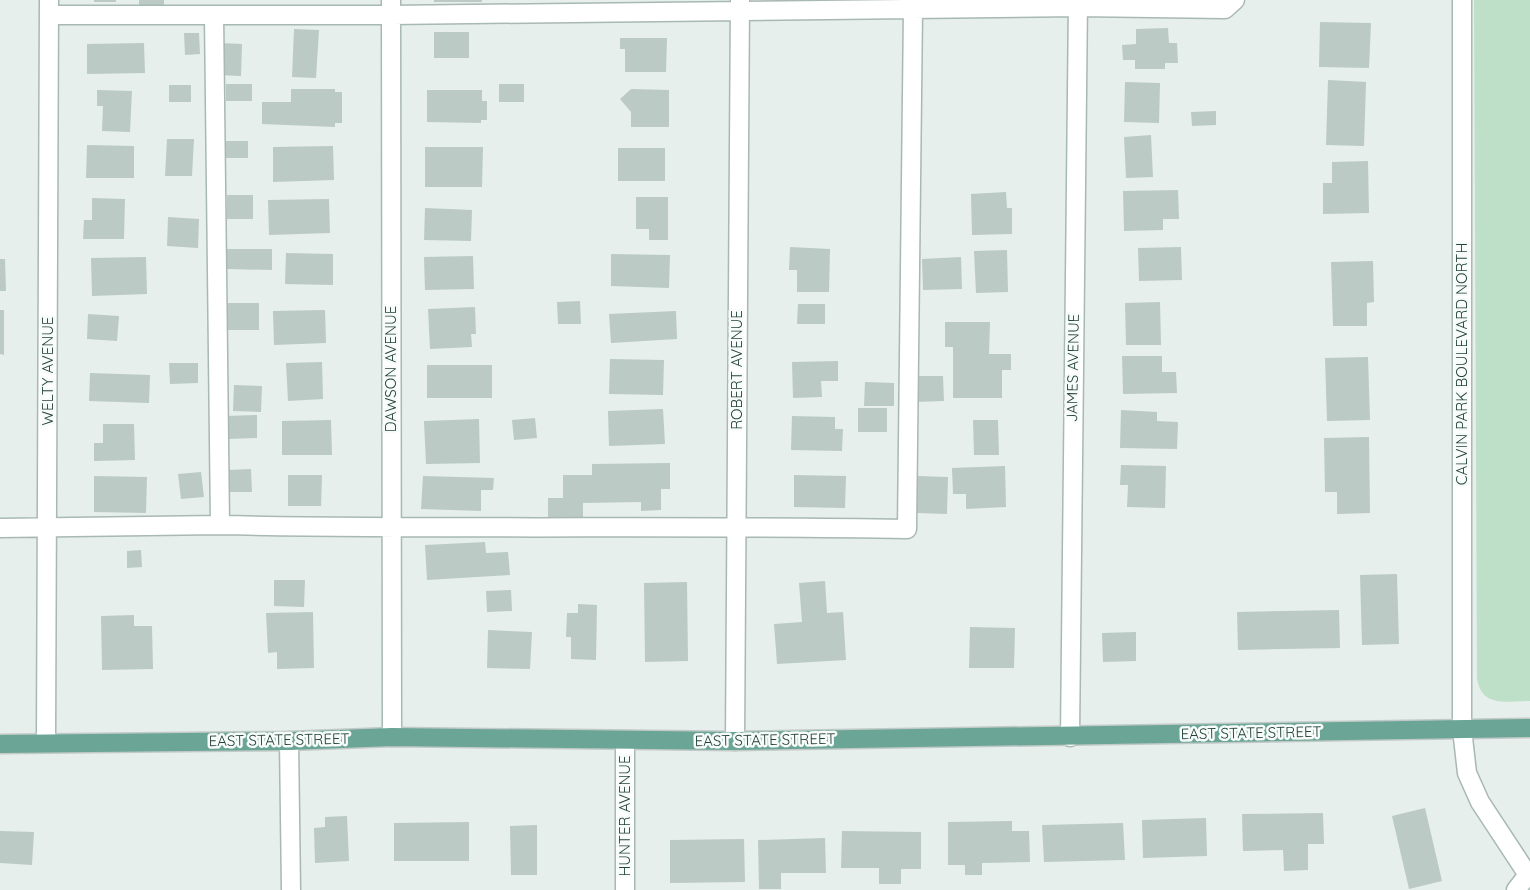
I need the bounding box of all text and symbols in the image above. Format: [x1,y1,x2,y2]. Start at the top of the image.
street label: CALVIN PARK BOULEVARD NORTH [1452,243,1471,485]
street label: DAWSON AVENUE [381,306,400,432]
street label: ROBERT AVENUE [727,310,746,430]
street label: JAMES AVENUE [1062,314,1083,422]
street label: WELTY AVENUE [38,317,57,425]
street label: EAST STATE STREET [1180,722,1322,743]
street label: EAST STATE STREET [208,729,350,750]
street label: EAST STATE STREET [694,729,836,750]
street label: HUNTER AVENUE [615,755,634,877]

